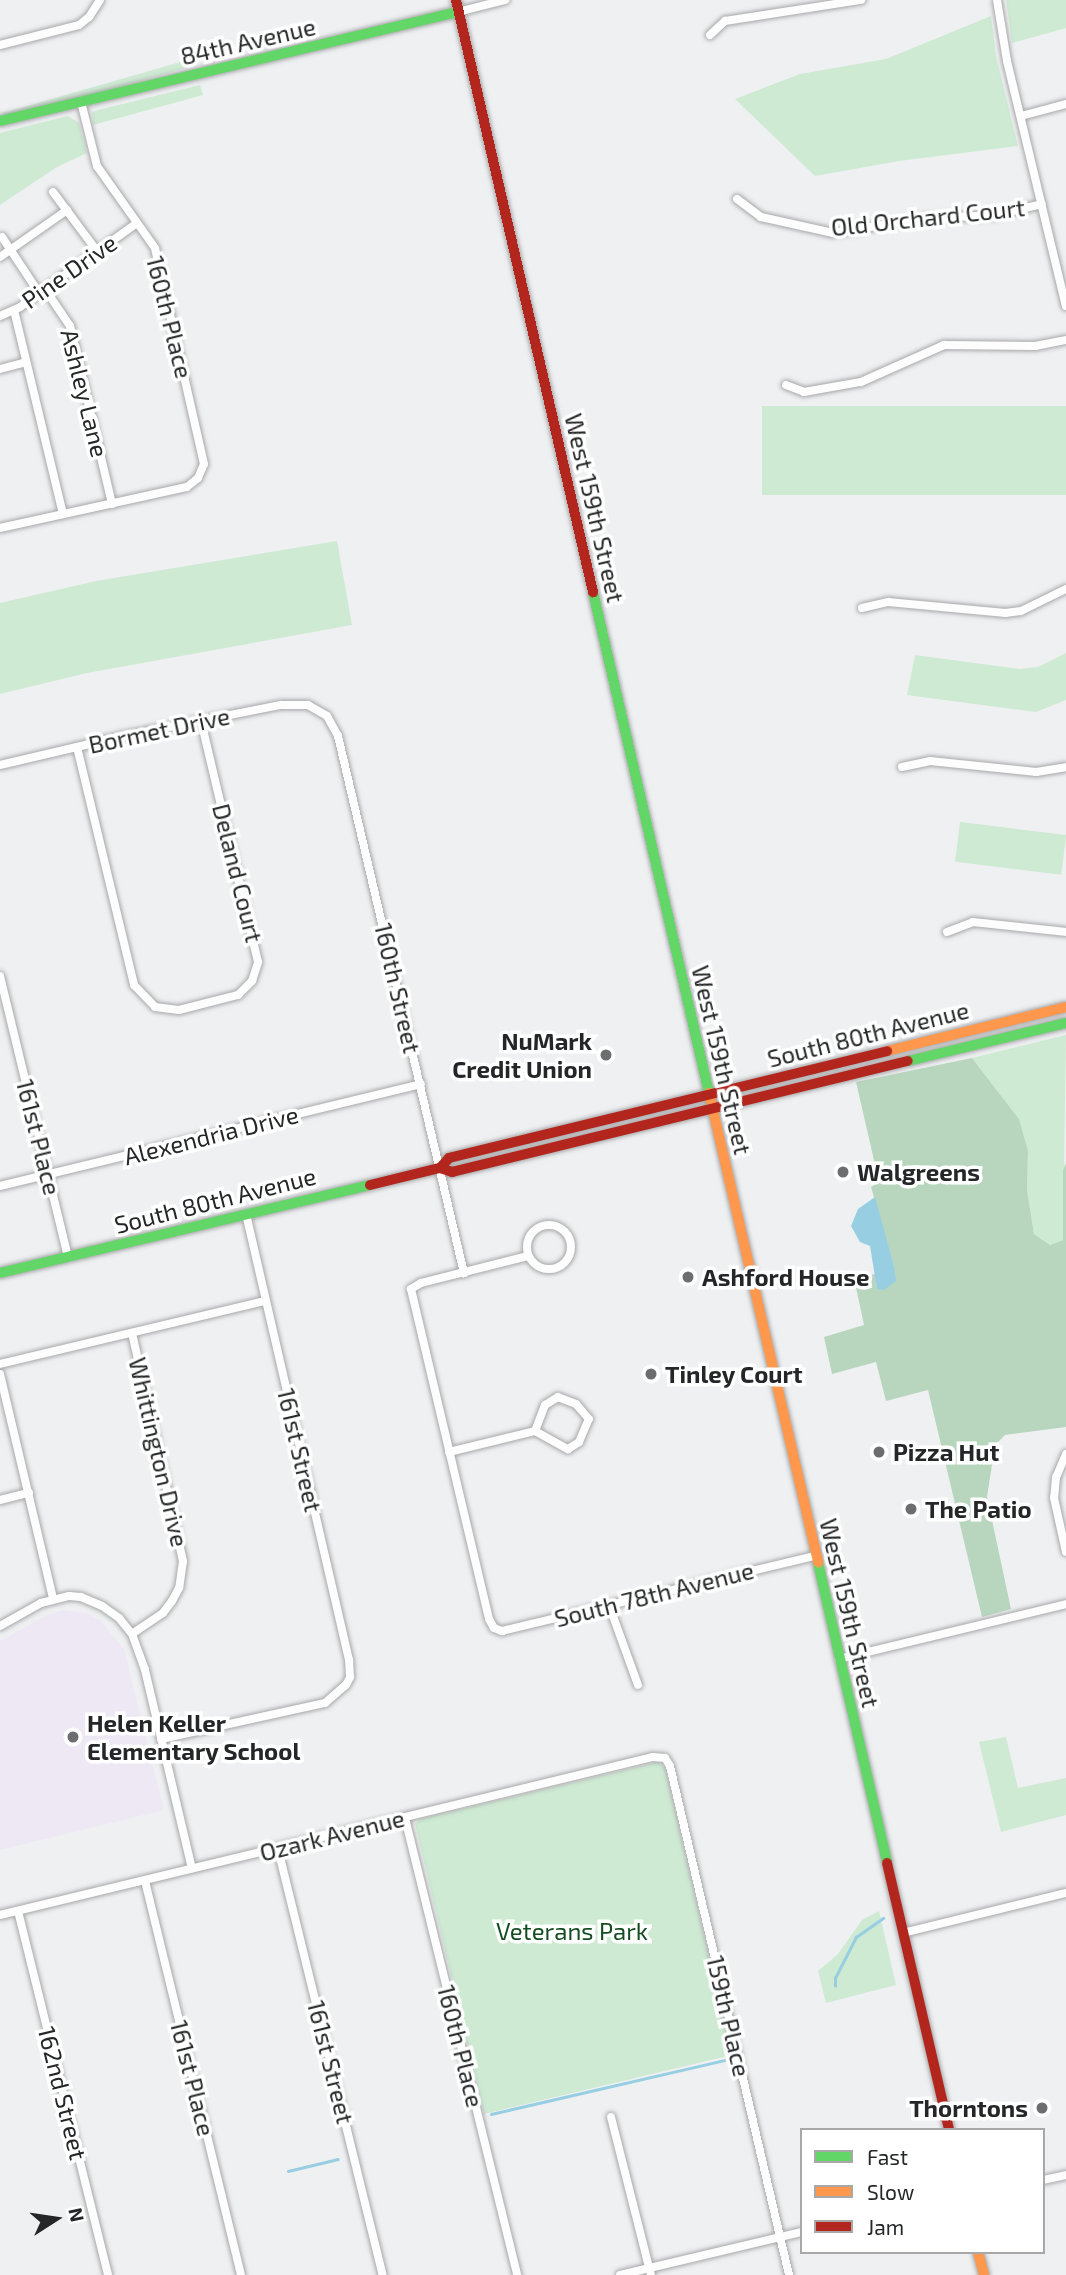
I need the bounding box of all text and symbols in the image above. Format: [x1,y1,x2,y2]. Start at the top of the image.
street label: 84th Avenue [177,11,319,71]
street label: Old Orchard Court [830,193,1026,241]
street label: Pine Drive [16,228,122,314]
street label: 160th Place [141,253,199,381]
street label: Ashley Lane [55,326,115,460]
street label: West 159th Street [559,411,631,605]
street label: Bormet Drive [86,701,232,759]
street label: Deland Court [207,801,269,945]
street label: 160th Street [369,920,427,1056]
street label: West 159th Street [686,963,758,1157]
street label: South 80th Avenue [764,995,972,1073]
place label: NuMark Credit Union [452,1027,592,1083]
marker: NuMark Credit Union [598,1047,614,1063]
street label: 161st Place [11,1076,67,1198]
street label: Alexendria Drive [121,1099,301,1171]
place label: Walgreens [857,1158,980,1186]
street label: South 80th Avenue [111,1161,319,1239]
marker: Walgreens [835,1164,851,1180]
place label: Ashford House [702,1263,869,1291]
marker: Ashford House [680,1269,696,1285]
street label: Whittington Drive [123,1355,195,1549]
place label: Tinley Court [665,1360,803,1388]
marker: Tinley Court [643,1366,659,1382]
street label: 161st Street [272,1385,328,1515]
place label: Pizza Hut [893,1438,999,1466]
marker: Pizza Hut [871,1444,887,1460]
place label: The Patio [925,1495,1032,1523]
marker: The Patio [903,1501,919,1517]
street label: West 159th Street [814,1516,886,1710]
street label: South 78th Avenue [551,1555,757,1633]
place label: Helen Keller Elementary School [87,1709,301,1765]
marker: Helen Keller Elementary School [65,1729,81,1745]
street label: Ozark Avenue [256,1803,408,1867]
park label: Veterans Park [496,1917,648,1945]
street label: 159th Place [701,1953,757,2079]
street label: 160th Place [432,1982,490,2110]
street label: 161st Street [302,1997,360,2127]
street label: 161st Place [165,2017,221,2139]
street label: 162nd Street [33,2023,93,2163]
place label: Thorntons [909,2094,1028,2122]
marker: Thorntons [1034,2100,1050,2116]
legend [800,2128,1045,2254]
text: Fast [867,2144,908,2169]
text: Slow [867,2179,914,2204]
north arrow [21,2184,91,2254]
text: N [64,2205,90,2224]
text: Jam [867,2214,904,2239]

